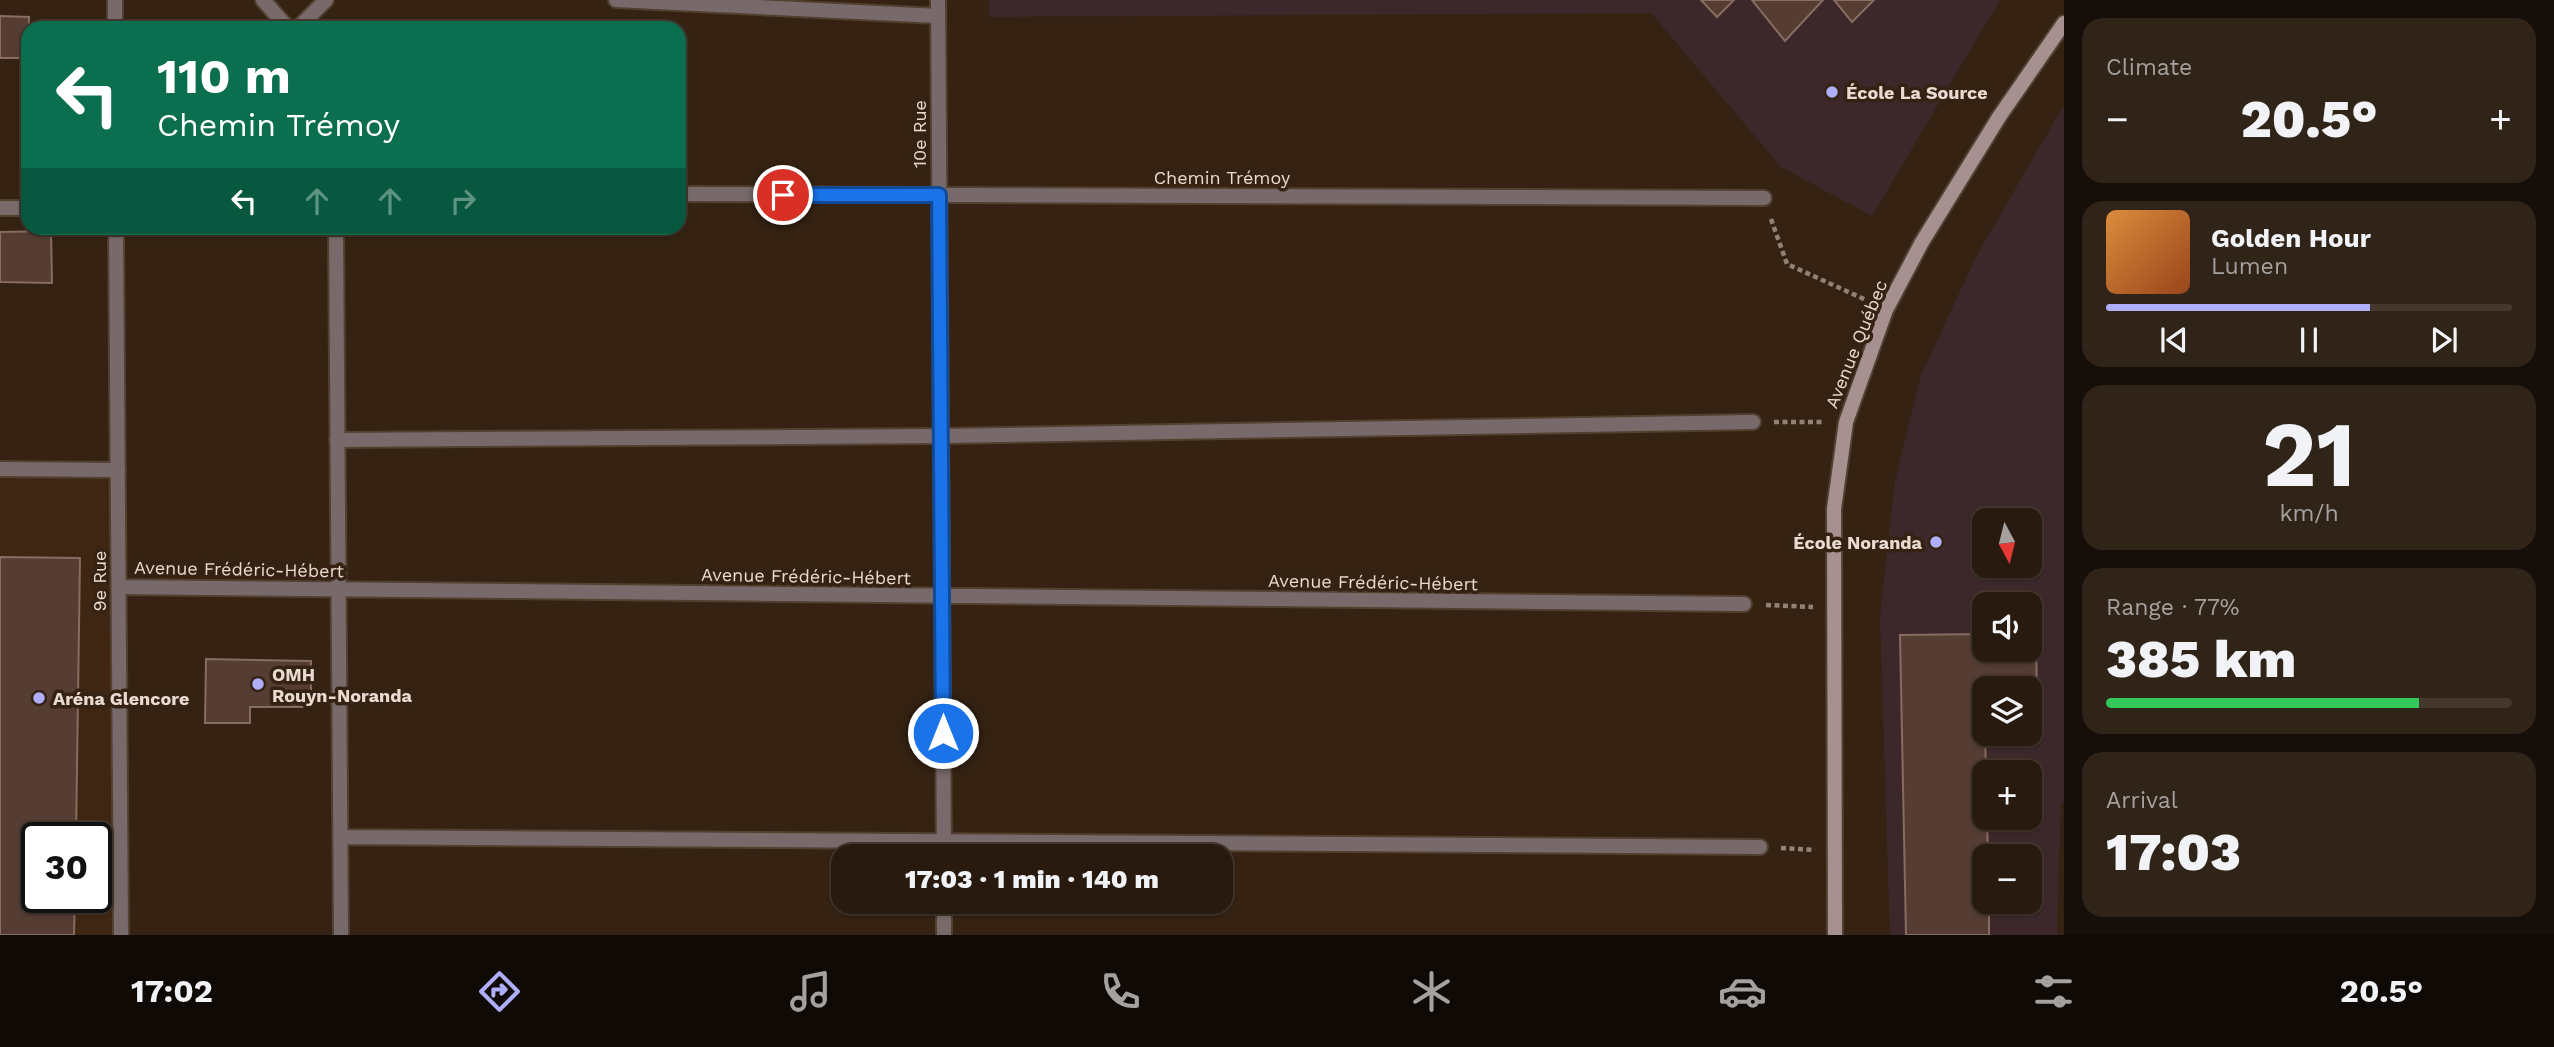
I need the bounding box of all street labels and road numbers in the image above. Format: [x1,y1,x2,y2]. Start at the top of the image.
street label: 10e Rue [909,100,930,168]
street label: Chemin Trémoy [1154,167,1291,188]
street label: Avenue Québec [1821,277,1891,411]
street label: 9e Rue [89,551,110,611]
street label: Avenue Frédéric-Hébert [134,557,344,581]
street label: Avenue Frédéric-Hébert [701,564,911,588]
street label: Avenue Frédéric-Hébert [1268,570,1478,594]

